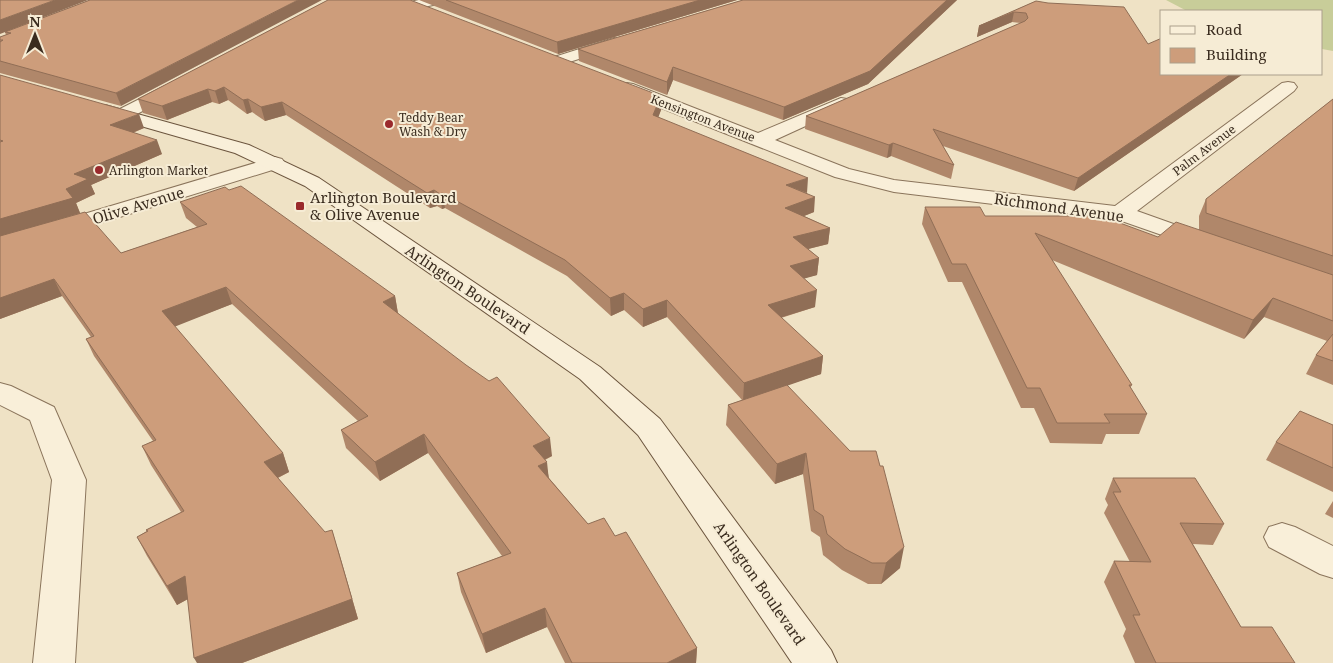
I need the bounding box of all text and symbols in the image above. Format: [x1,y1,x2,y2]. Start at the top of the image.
north arrow [10,10,60,60]
legend [1160,10,1323,75]
text: N [29,12,41,31]
text: Road [1206,19,1242,39]
text: Building [1206,44,1267,64]
street label: Kensington Avenue [648,90,758,146]
place label: Teddy Bear Wash & Dry [399,109,467,140]
marker: Teddy Bear Wash & Dry [383,118,395,130]
street label: Palm Avenue [1169,121,1239,179]
place label: Arlington Market [109,162,208,179]
marker: Arlington Market [93,164,105,176]
street label: Olive Avenue [90,182,186,228]
place label: Arlington Boulevard & Olive Avenue [310,187,456,224]
street label: Richmond Avenue [993,188,1125,226]
marker: Arlington Boulevard & Olive Avenue [294,200,306,212]
street label: Arlington Boulevard [402,240,534,338]
street label: Arlington Boulevard [710,517,810,649]

